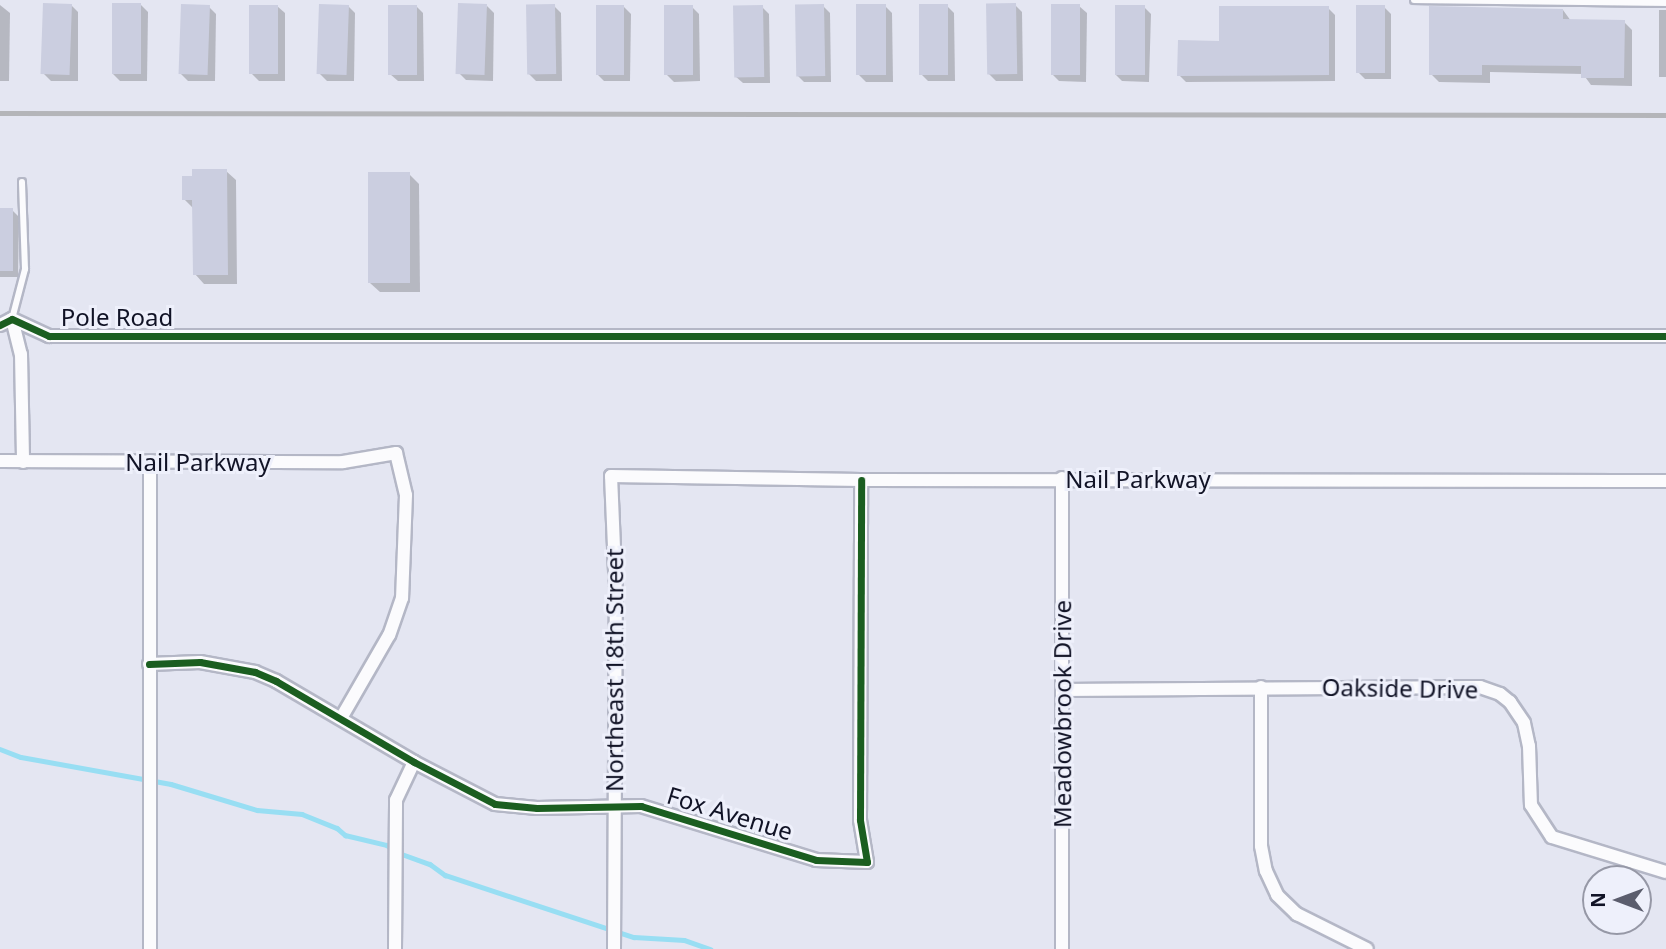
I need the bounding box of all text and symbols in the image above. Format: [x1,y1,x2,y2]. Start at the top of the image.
street label: Pole Road [61,303,173,331]
street label: Nail Parkway [125,448,271,476]
street label: Nail Parkway [1065,465,1211,493]
street label: Northeast 18th Street [600,548,628,792]
street label: Meadowbrook Drive [1048,600,1076,828]
street label: Oakside Drive [1321,672,1479,704]
street label: Fox Avenue [664,780,796,846]
north arrow [1582,865,1652,935]
text: N [1585,892,1611,908]

